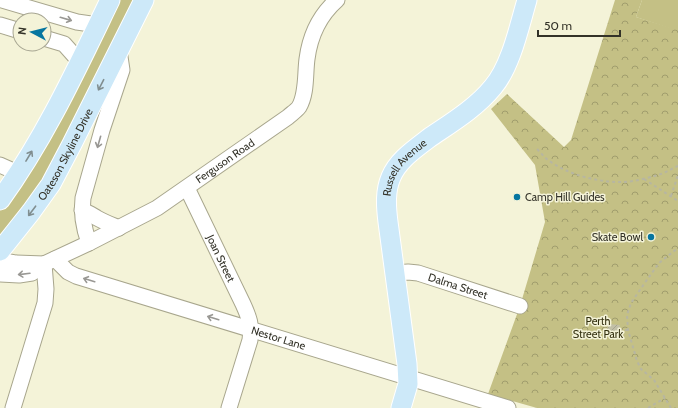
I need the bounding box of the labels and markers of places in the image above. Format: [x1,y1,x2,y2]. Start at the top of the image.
place label: Camp Hill Guides [525,190,605,204]
marker: Camp Hill Guides [512,192,522,202]
place label: Skate Bowl [592,230,643,244]
marker: Skate Bowl [646,232,656,242]

